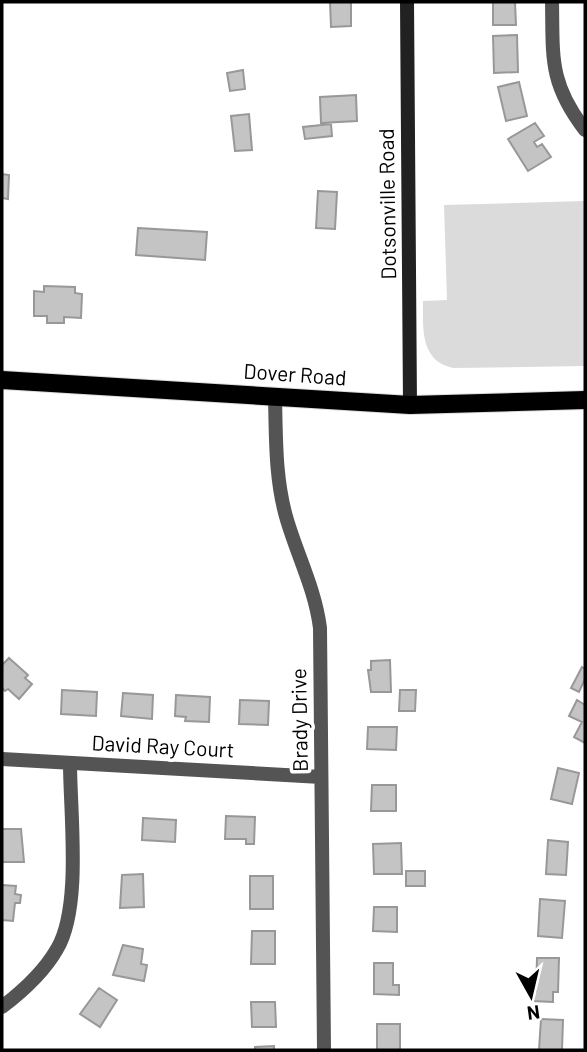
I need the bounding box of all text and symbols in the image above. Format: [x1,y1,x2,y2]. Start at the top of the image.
street label: Dotsonville Road [373,128,400,280]
street label: Dover Road [243,357,347,390]
street label: Brady Drive [285,668,312,772]
street label: David Ray Court [91,729,235,762]
north arrow [496,961,566,1031]
text: N [526,1001,541,1026]

